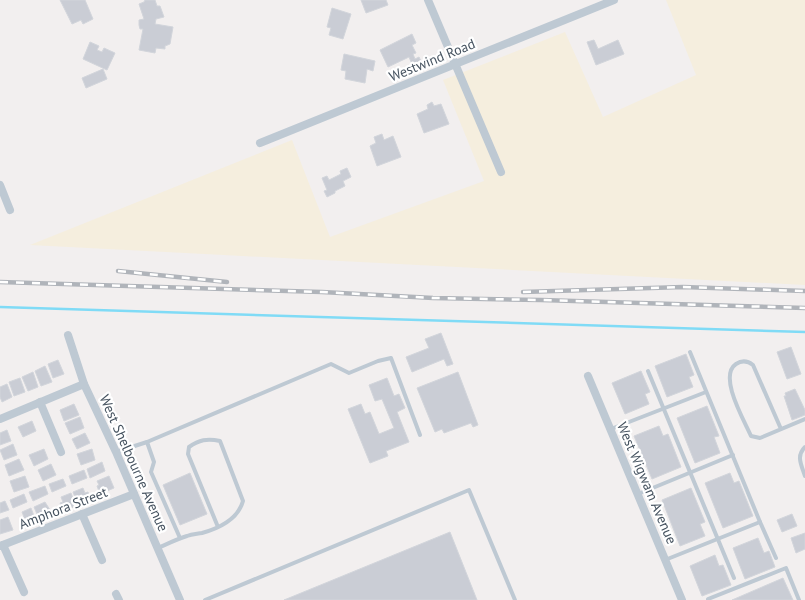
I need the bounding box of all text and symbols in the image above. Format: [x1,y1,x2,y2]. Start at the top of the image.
street label: Westwind Road [386,35,478,85]
street label: West Shelbourne Avenue [96,392,172,534]
street label: West Wigwam Avenue [613,419,681,547]
street label: Amphora Street [16,483,110,533]

